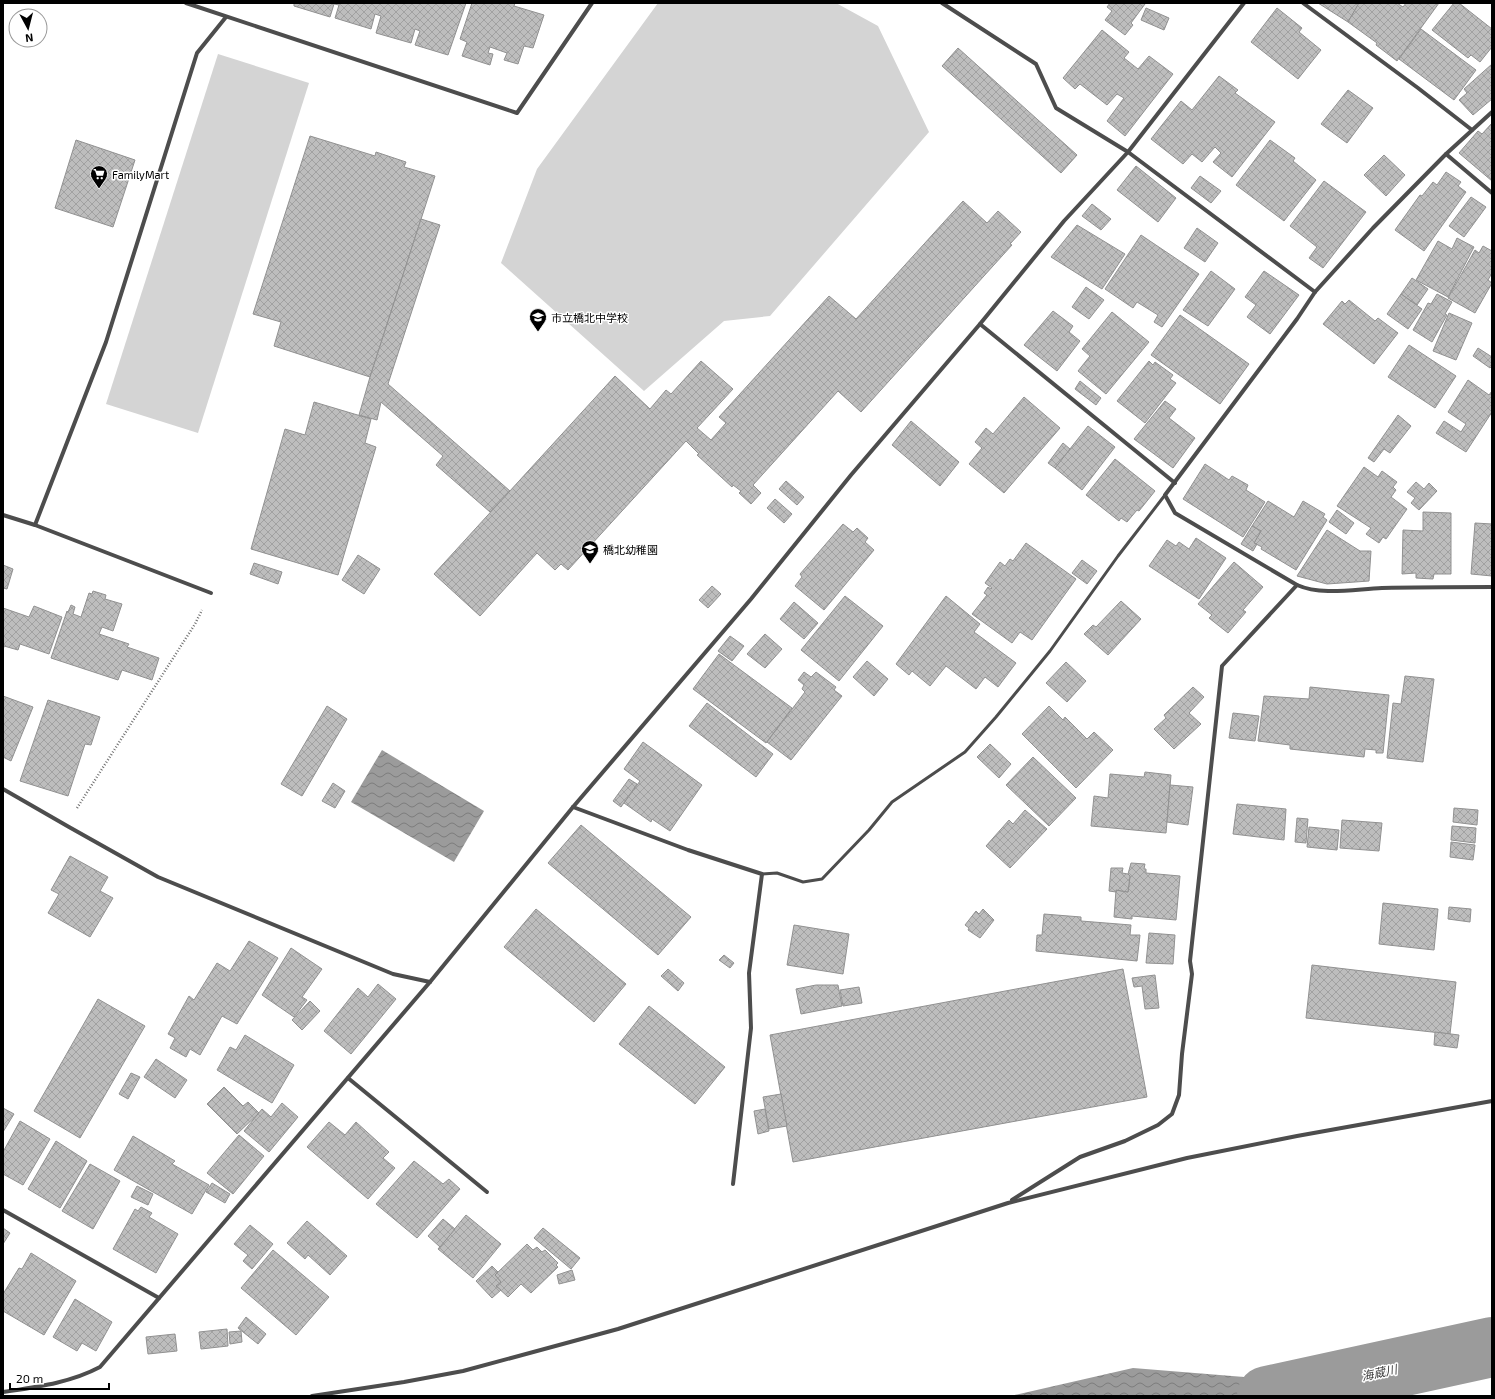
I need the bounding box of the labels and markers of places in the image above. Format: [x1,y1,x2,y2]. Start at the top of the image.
supermarket icon: FamilyMart [89,164,109,189]
place label: FamilyMart [112,168,169,181]
school or university icon: 市立橋北中学校 [528,307,548,332]
place label: 市立橋北中学校 [551,311,628,324]
school or university icon: 橋北幼稚園 [580,539,600,564]
place label: 橋北幼稚園 [603,543,658,556]

